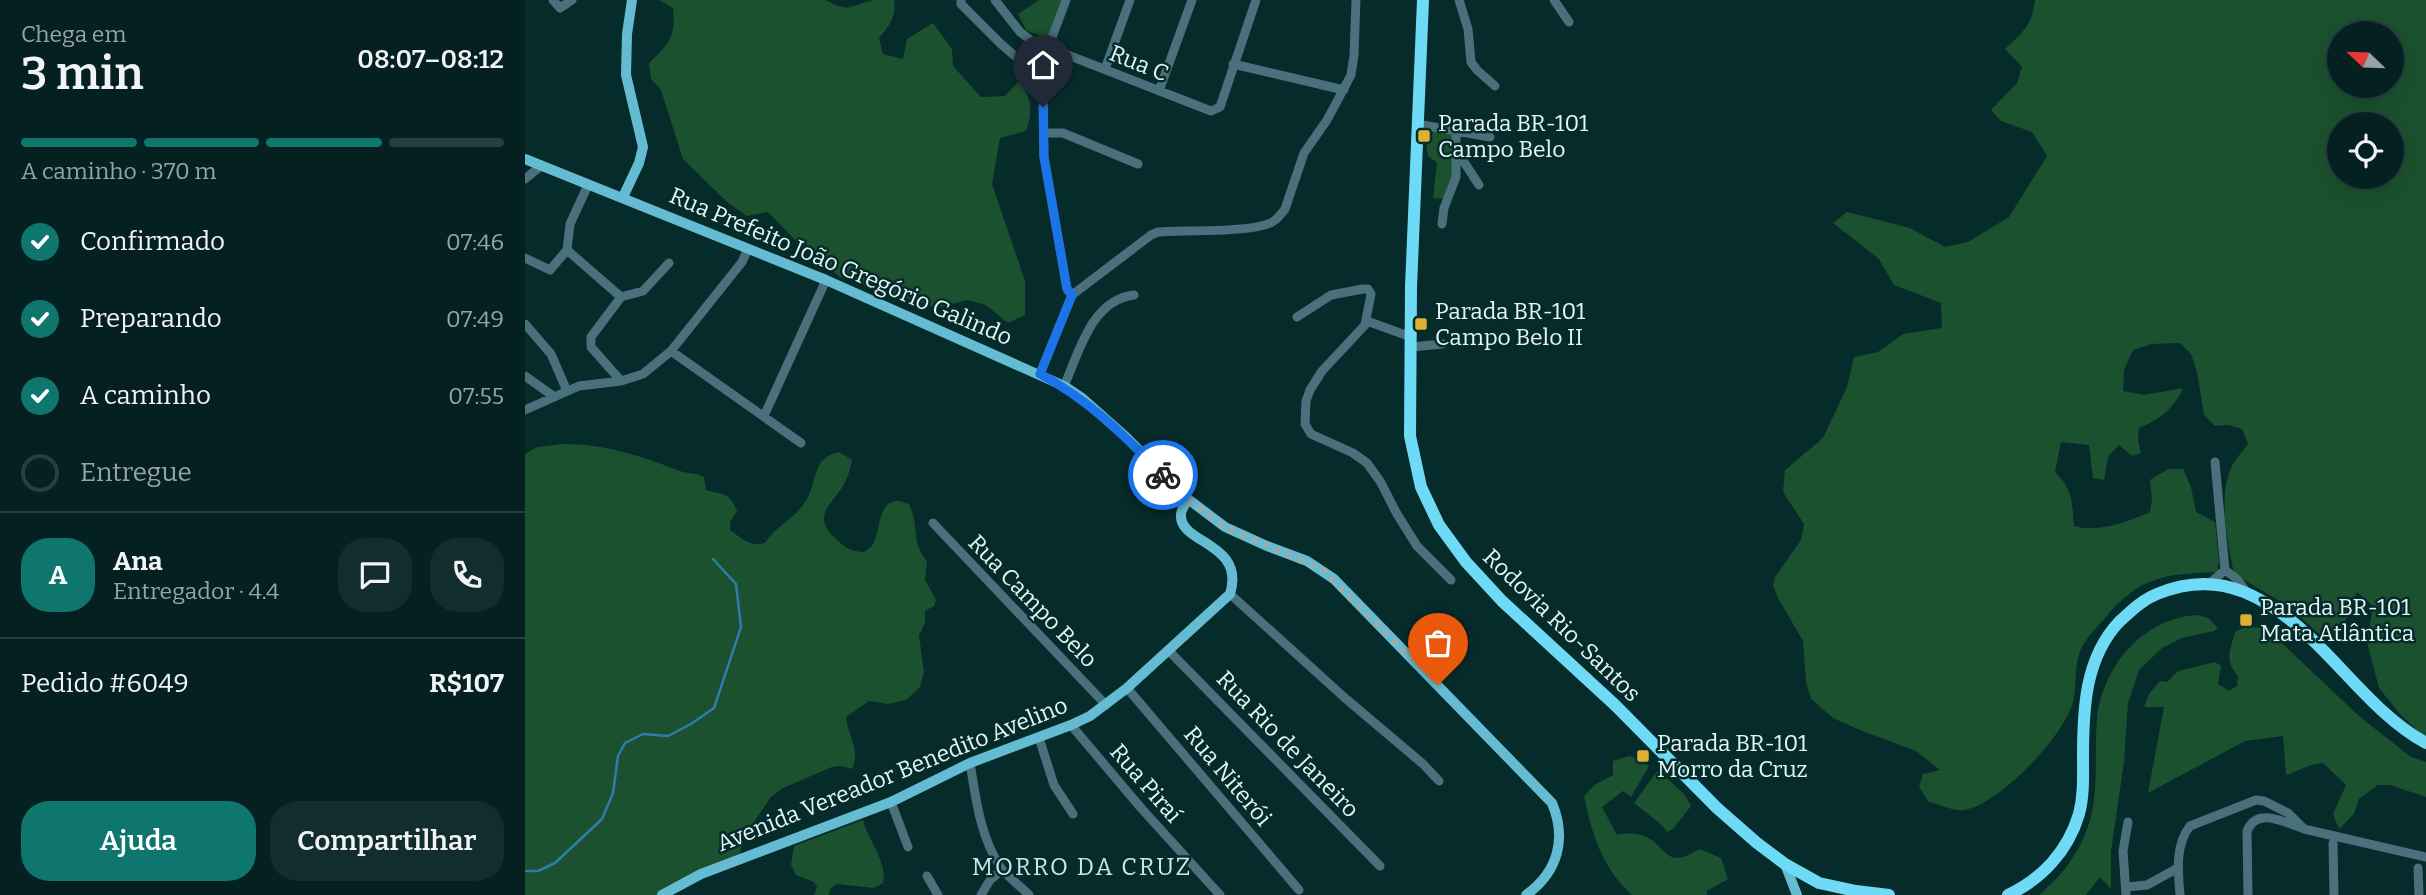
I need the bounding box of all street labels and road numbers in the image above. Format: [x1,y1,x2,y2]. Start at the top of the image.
street label: Rua C [1105,39,1173,87]
street label: Rua Prefeito João Gregório Galindo [665,181,1017,351]
street label: Rua Campo Belo [963,529,1103,673]
street label: Rodovia Rio-Santos [1477,543,1647,707]
street label: Rua Rio de Janeiro [1211,665,1365,823]
street label: Avenida Vereador Benedito Avelino [712,691,1072,857]
street label: Rua Niterói [1178,720,1278,832]
street label: Rua Piraí [1104,738,1188,828]

